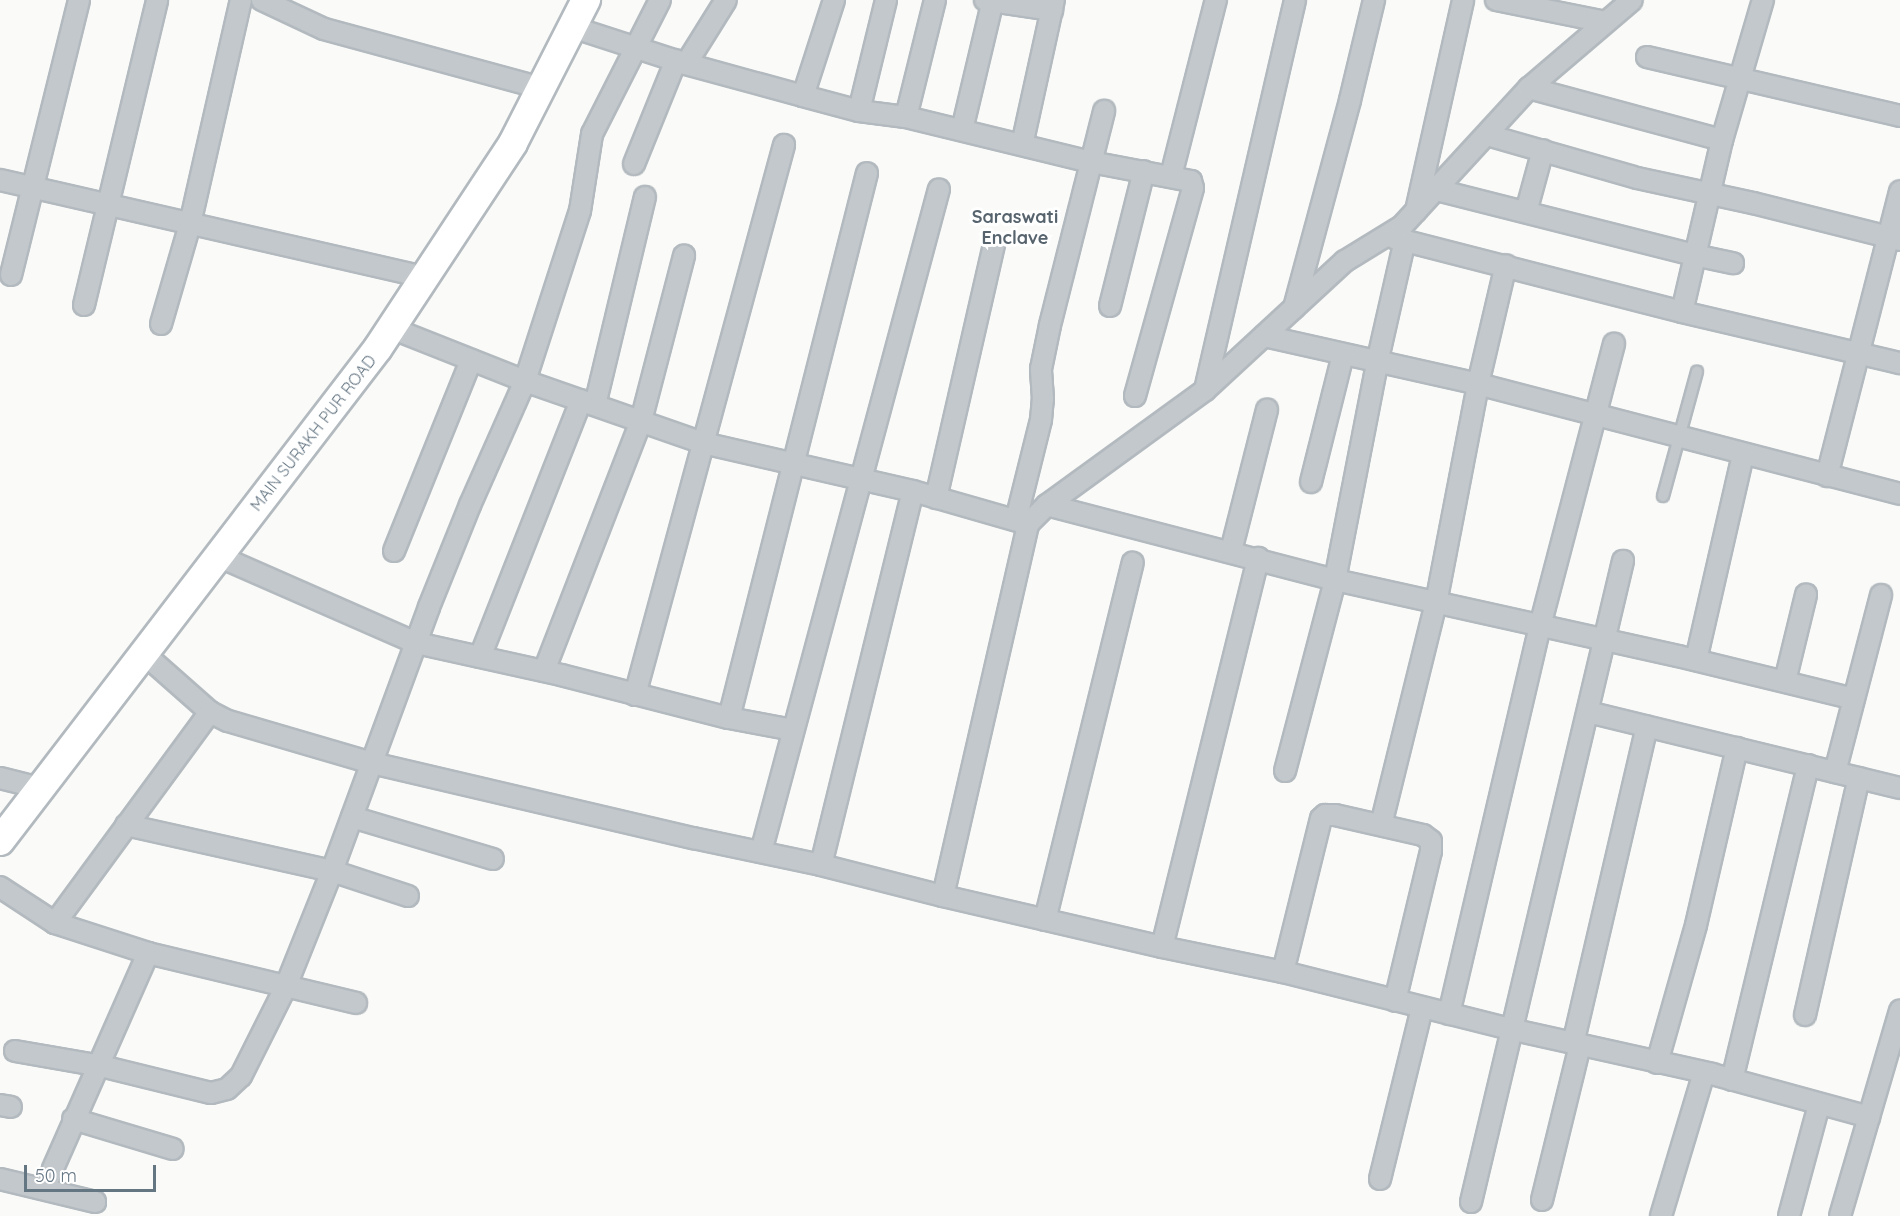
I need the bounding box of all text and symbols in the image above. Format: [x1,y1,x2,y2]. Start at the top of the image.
district label: Saraswati Enclave [972,207,1058,250]
street label: MAIN SURAKH PUR ROAD [246,351,380,515]
scale bar [27,1153,159,1191]
text: 50 m [35,1164,77,1187]

